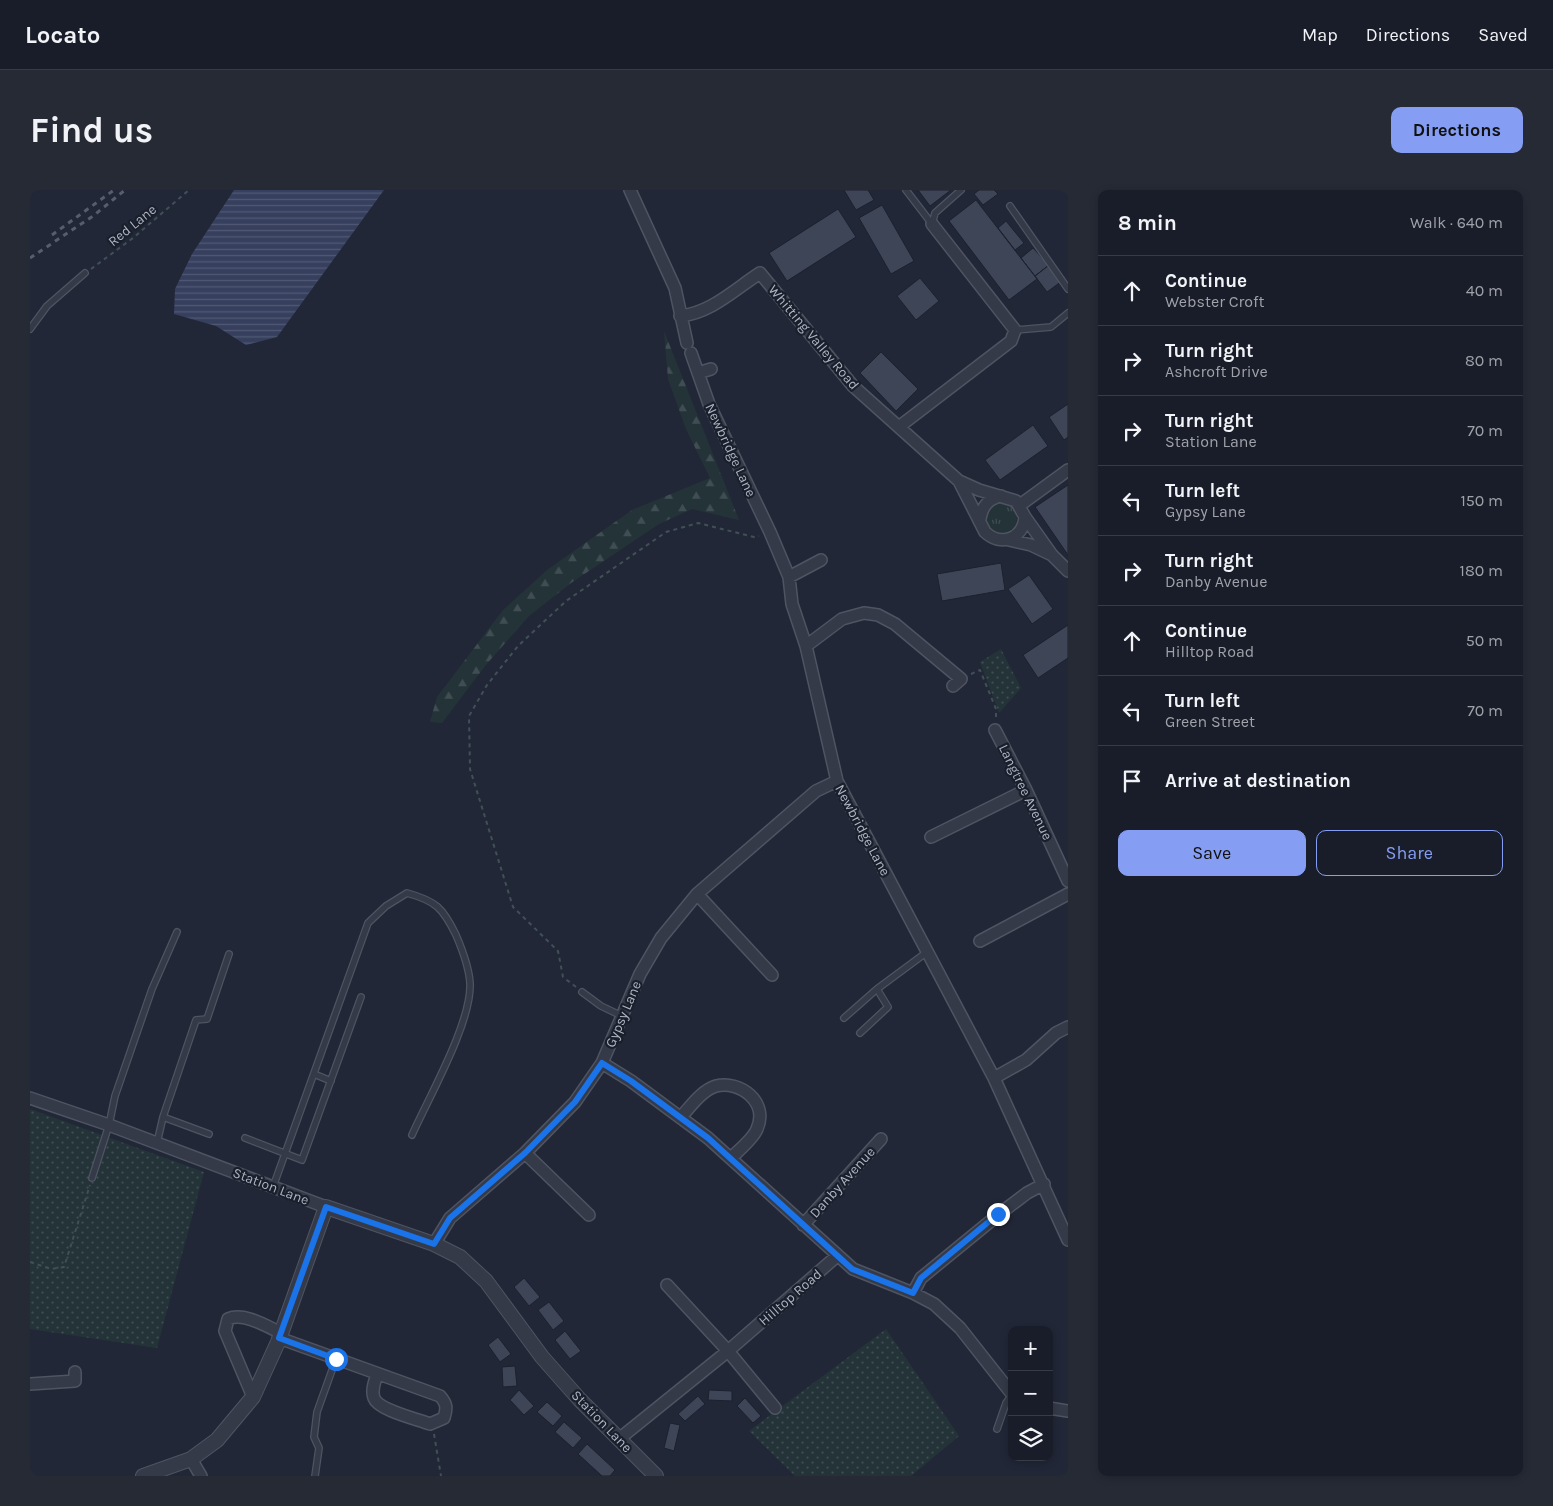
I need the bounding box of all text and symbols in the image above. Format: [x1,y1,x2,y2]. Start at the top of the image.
text: Locato [25,21,100,49]
text: Map [1302,24,1338,46]
text: Directions [1366,24,1450,46]
text: Saved [1478,24,1528,46]
button: Directions [1391,107,1523,153]
text: Find us [30,110,153,151]
street label: Red Lane [105,201,160,250]
text: 8 min [1118,211,1177,235]
text: Walk · 640 m [1410,213,1503,232]
text: Continue [1165,270,1247,292]
icon: ahead [1118,277,1146,305]
street label: Whitting Valley Road [765,281,862,393]
text: 40 m [1466,281,1503,300]
text: Webster Croft [1165,292,1265,311]
text: Turn right [1165,340,1254,362]
icon: right [1118,347,1146,375]
text: 80 m [1465,351,1503,370]
text: Ashcroft Drive [1165,362,1268,381]
street label: Newbridge Lane [701,401,760,500]
text: Turn right [1165,410,1254,432]
icon: right [1118,417,1146,445]
text: 70 m [1467,421,1503,440]
text: Station Lane [1165,432,1257,451]
text: Turn left [1165,480,1240,502]
icon: left [1118,487,1146,515]
text: 150 m [1460,491,1503,510]
text: Gypsy Lane [1165,502,1246,521]
text: Turn right [1165,550,1254,572]
icon: right [1118,557,1146,585]
text: 180 m [1460,561,1503,580]
text: Danby Avenue [1165,572,1267,591]
text: Continue [1165,620,1247,642]
icon: ahead [1118,627,1146,655]
text: 50 m [1466,631,1503,650]
text: Hilltop Road [1165,642,1254,661]
text: Turn left [1165,690,1240,712]
icon: left [1118,697,1146,725]
text: 70 m [1467,701,1503,720]
text: Green Street [1165,712,1255,731]
street label: Langtree Avenue [995,741,1056,843]
icon: arrive [1118,767,1146,795]
text: Arrive at destination [1165,770,1351,792]
street label: Newbridge Lane [831,782,894,879]
button: Save [1118,830,1306,876]
button: Share [1316,830,1503,876]
street label: Gypsy Lane [602,978,645,1050]
street label: Danby Avenue [806,1143,879,1221]
street label: Station Lane [230,1164,311,1209]
route end [987,1203,1010,1226]
street label: Hilltop Road [755,1265,825,1329]
map controls [1008,1326,1053,1461]
button: + [1008,1326,1053,1371]
route start [325,1348,348,1371]
button: − [1008,1371,1053,1416]
street label: Station Lane [568,1387,636,1456]
button: layers [1008,1416,1053,1461]

